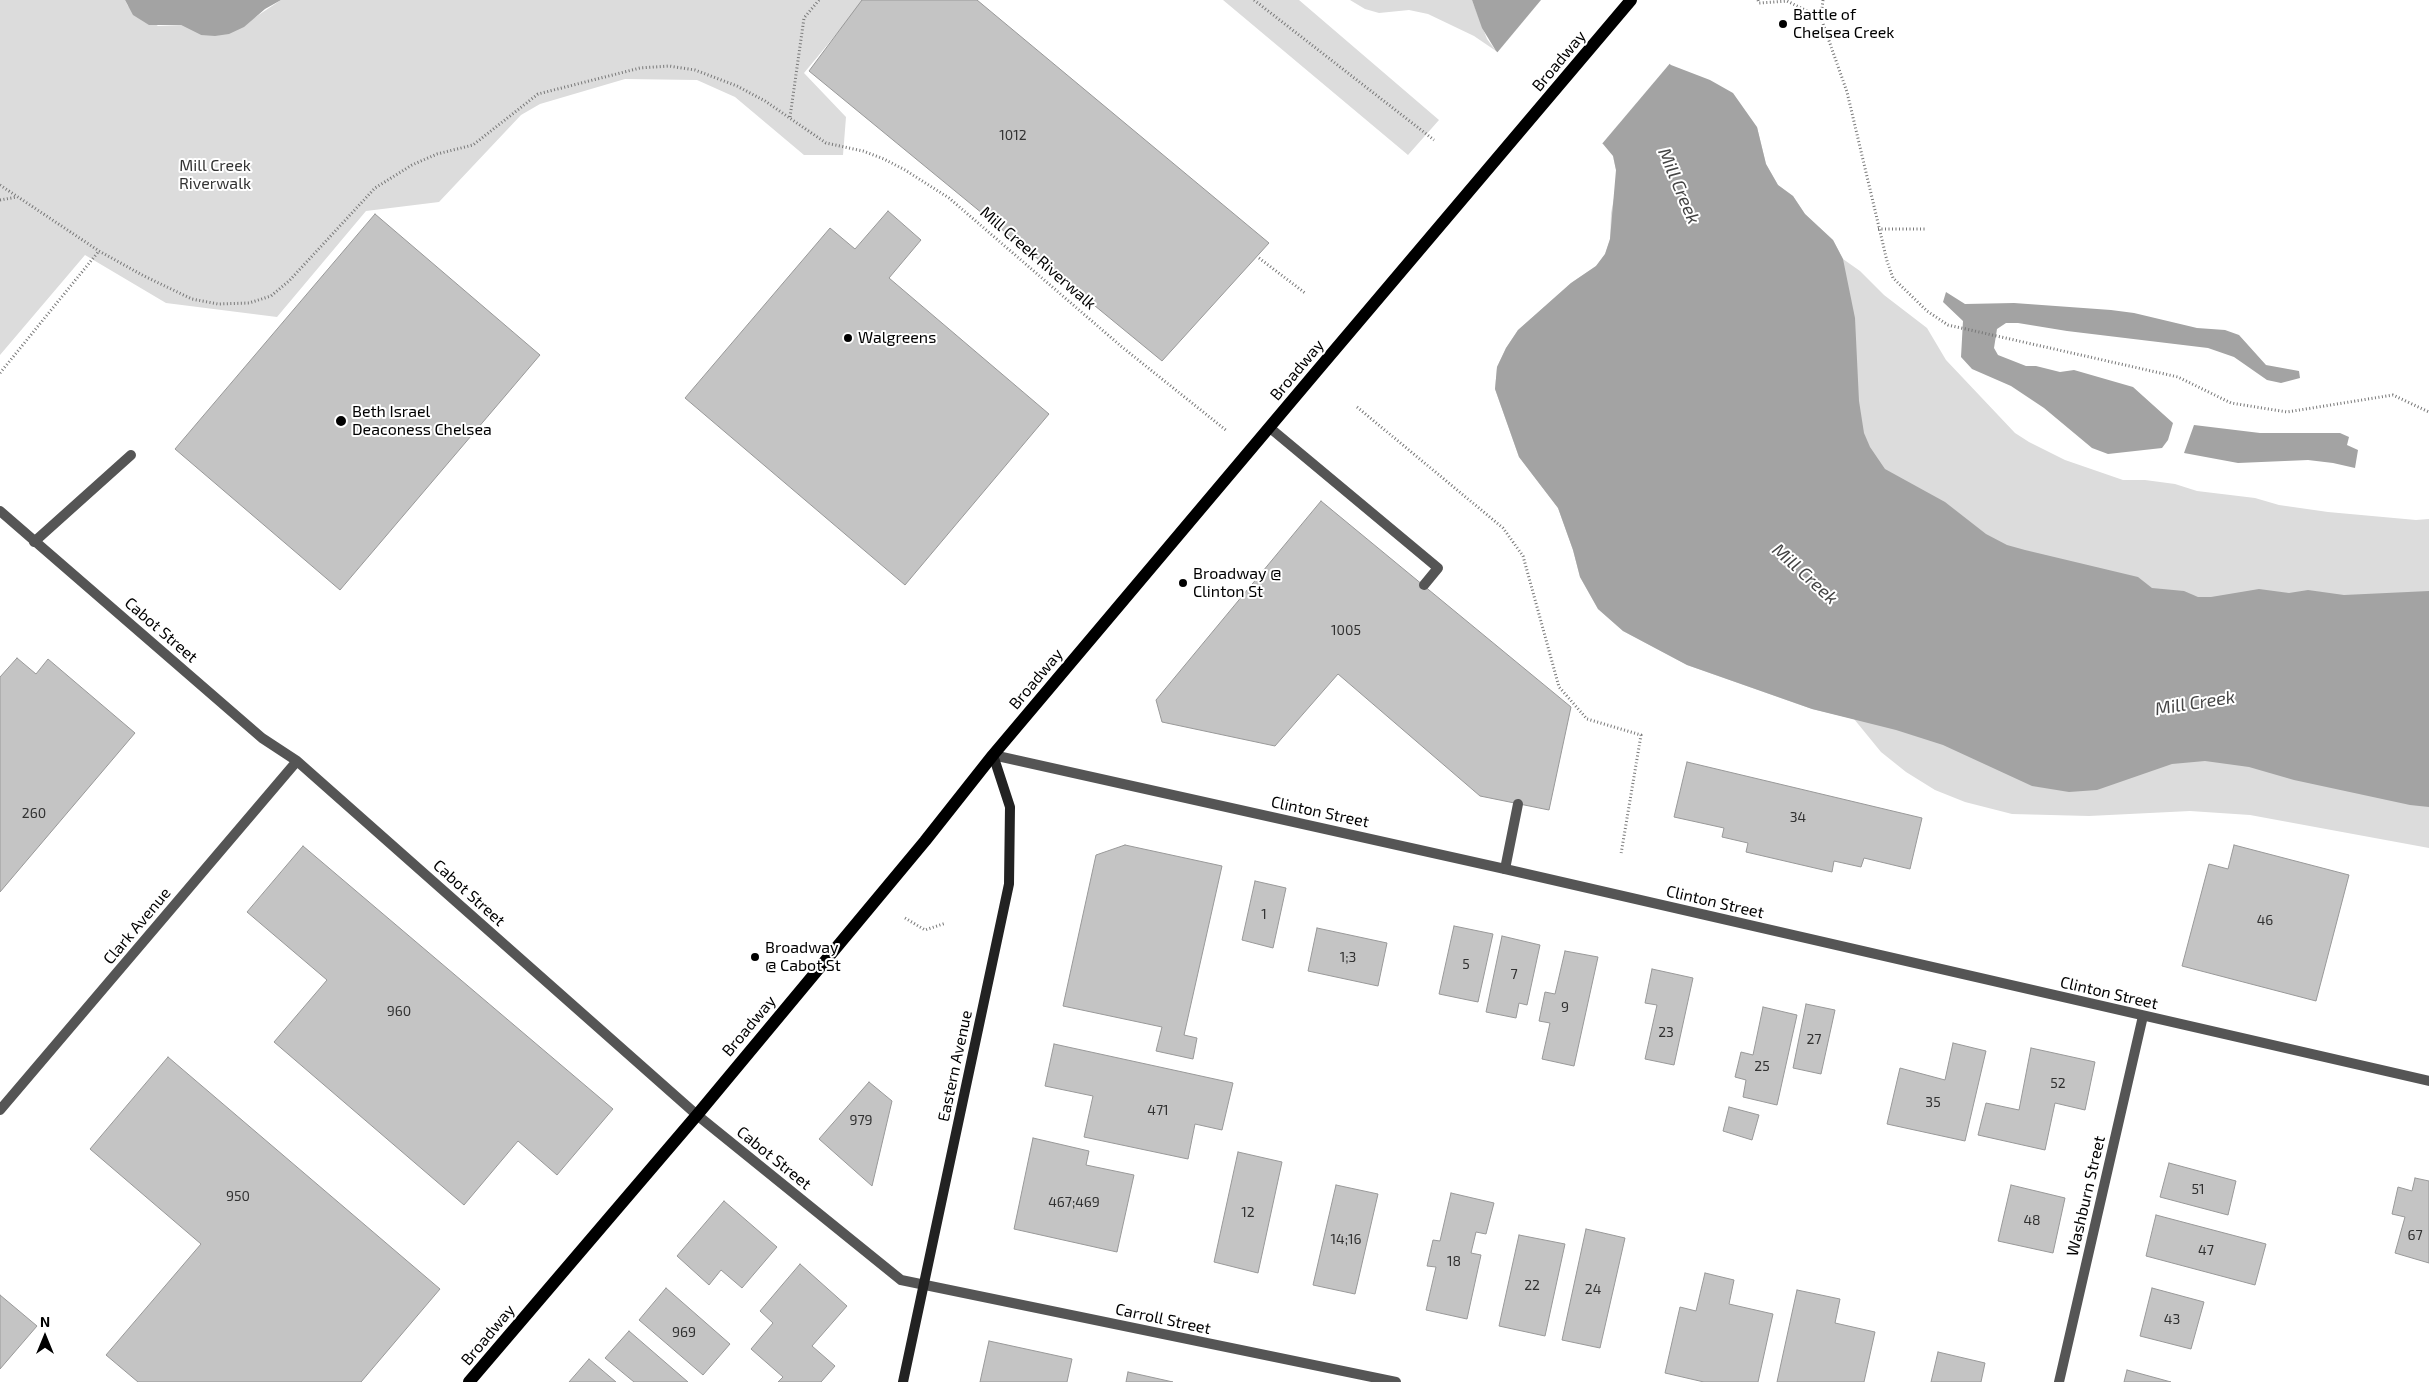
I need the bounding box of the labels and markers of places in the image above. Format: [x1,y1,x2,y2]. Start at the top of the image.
place label: Battle of Chelsea Creek [1793,5,1894,43]
marker: Battle of Chelsea Creek [1777,18,1789,30]
place label: Walgreens [858,328,936,348]
marker: Walgreens [842,332,854,344]
place label: Beth Israel Deaconess Chelsea [352,402,492,440]
marker: Beth Israel Deaconess Chelsea [334,414,348,428]
place label: Broadway @ Clinton St [1193,564,1282,602]
marker: Broadway @ Clinton St [1177,577,1189,589]
place label: Broadway @ Cabot St [765,938,841,976]
marker: Broadway @ Cabot St [749,951,761,963]

